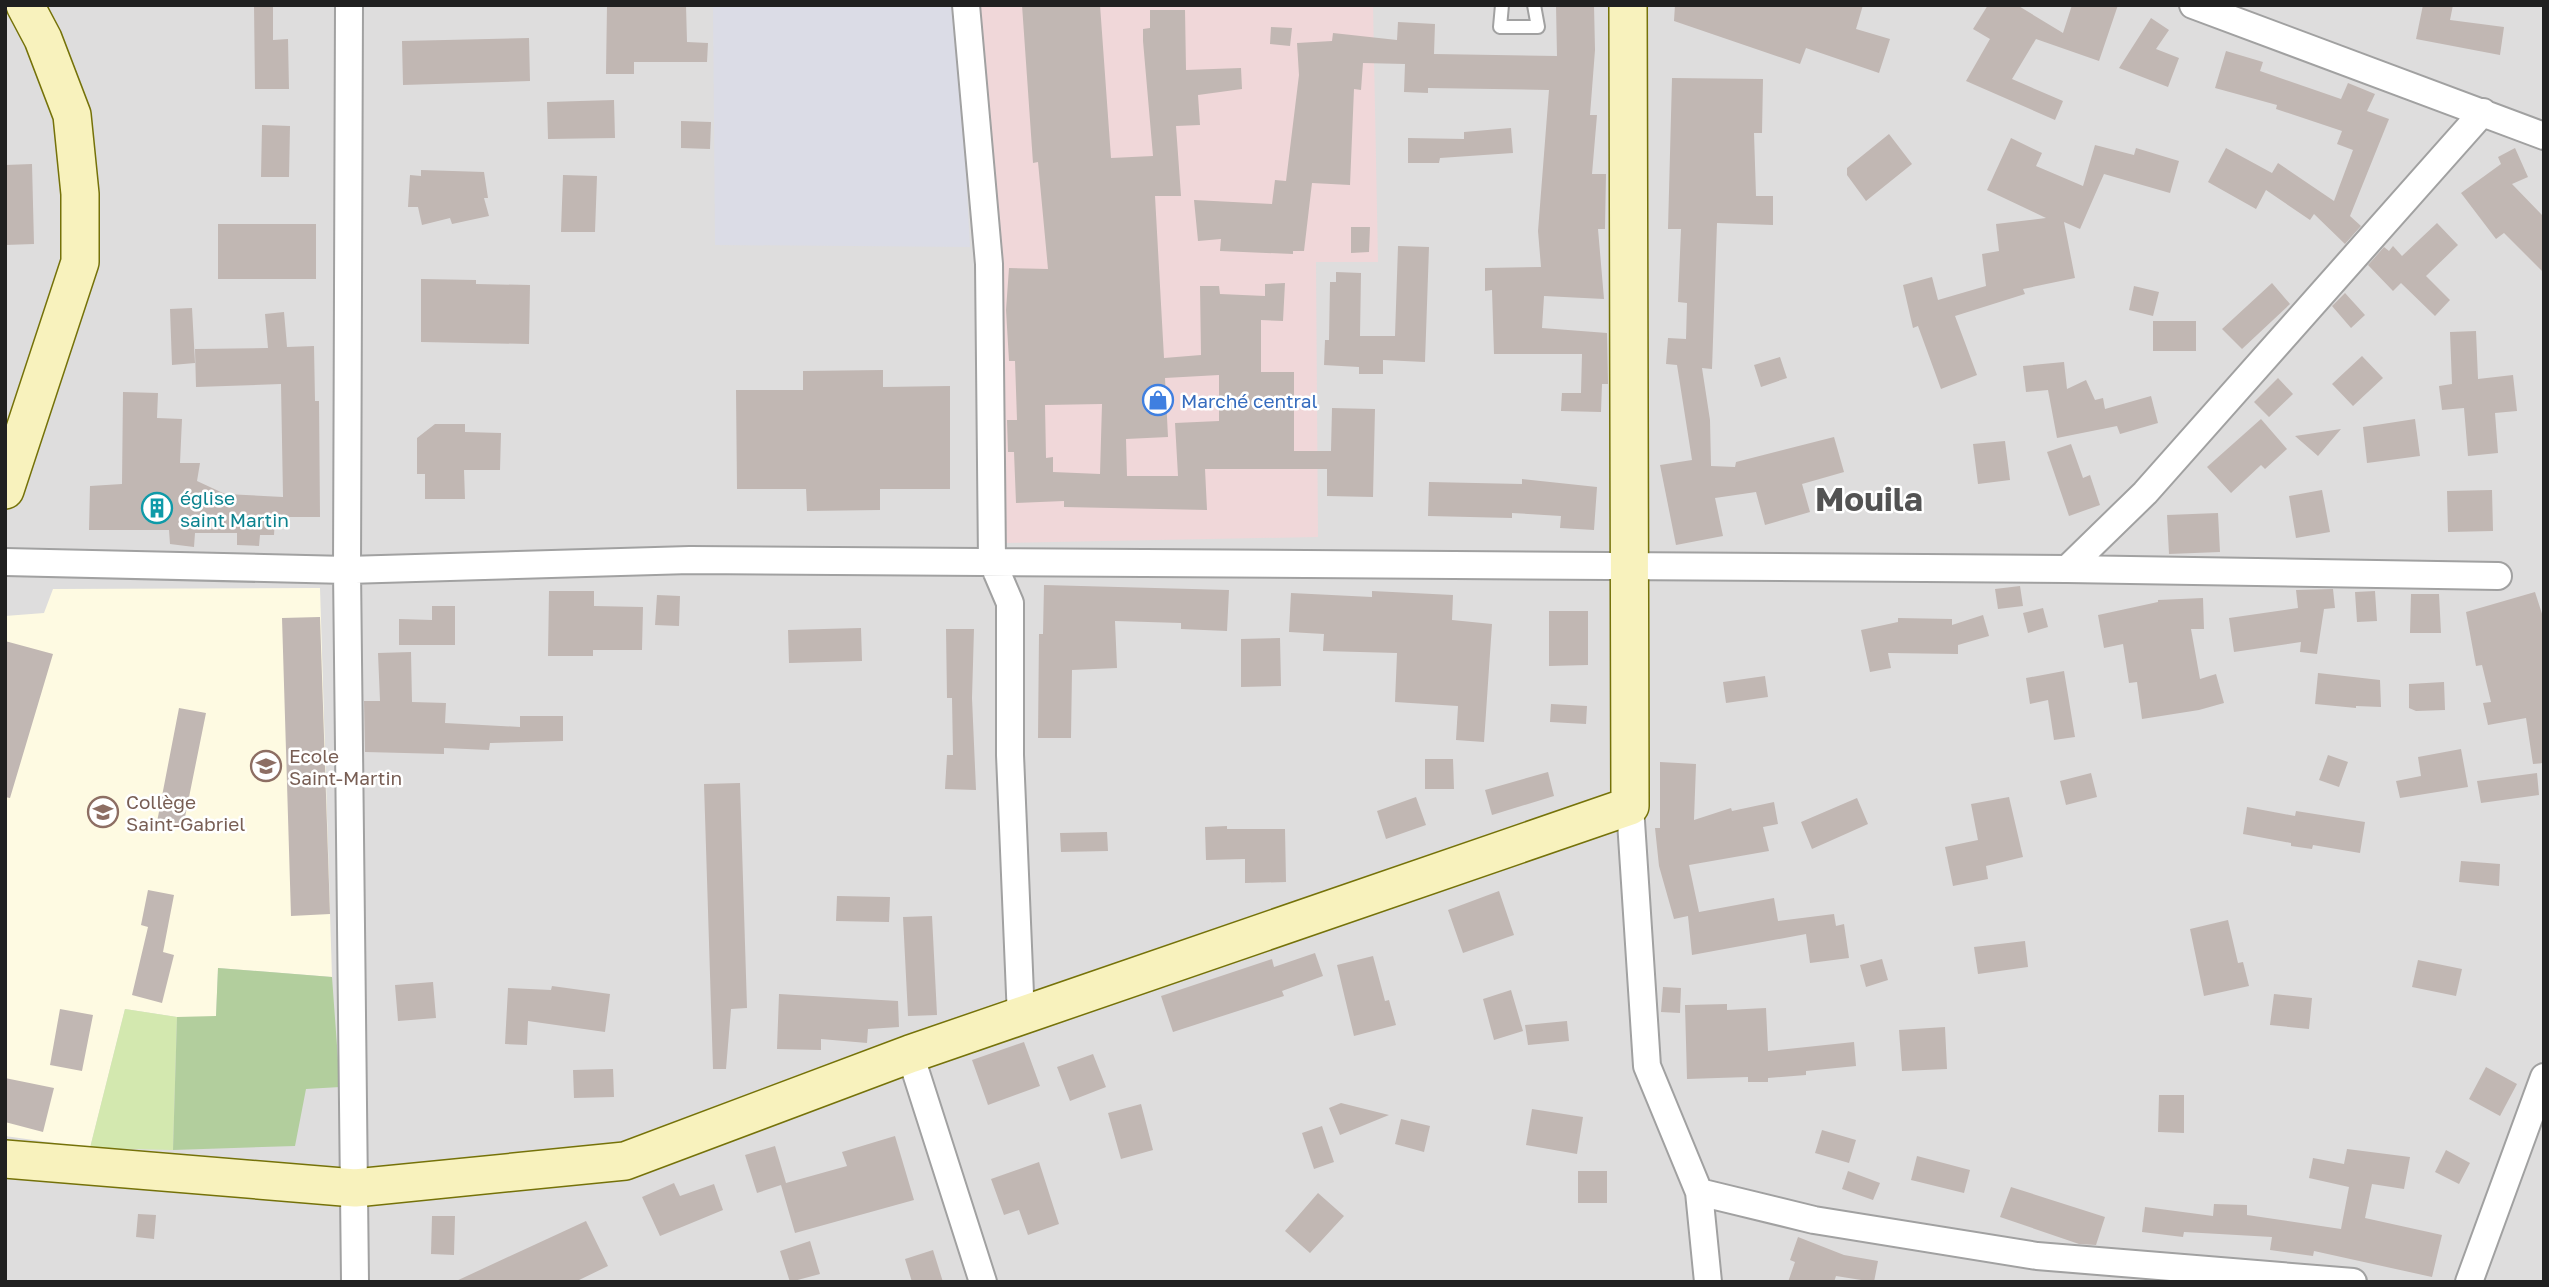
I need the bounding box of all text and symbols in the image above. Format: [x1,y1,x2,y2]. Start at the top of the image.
shop icon: Marché central [1141,383,1175,417]
place label: Marché central [1181,389,1318,412]
district label: Mouila [1815,479,1923,518]
place label: église saint Martin [180,486,289,531]
building icon: église saint Martin [140,491,174,525]
place label: Ecole Saint-Martin [289,744,402,789]
school or university icon: Ecole Saint-Martin [249,749,283,783]
place label: Collège Saint-Gabriel [126,790,245,835]
school or university icon: Collège Saint-Gabriel [86,795,120,829]

